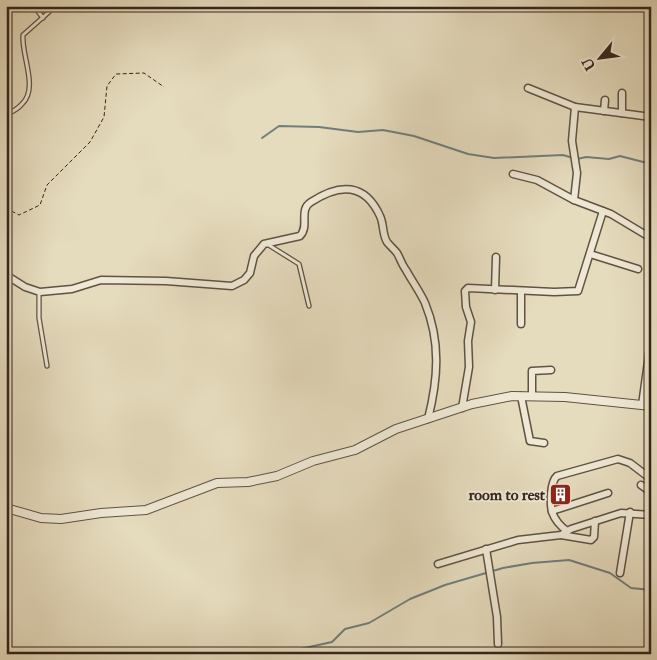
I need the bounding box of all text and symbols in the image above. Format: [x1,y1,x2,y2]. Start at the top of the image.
north arrow [574,32,624,82]
text: U [579,55,599,73]
building icon: room to rest [549,482,573,506]
place label: room to rest [467,485,546,505]

